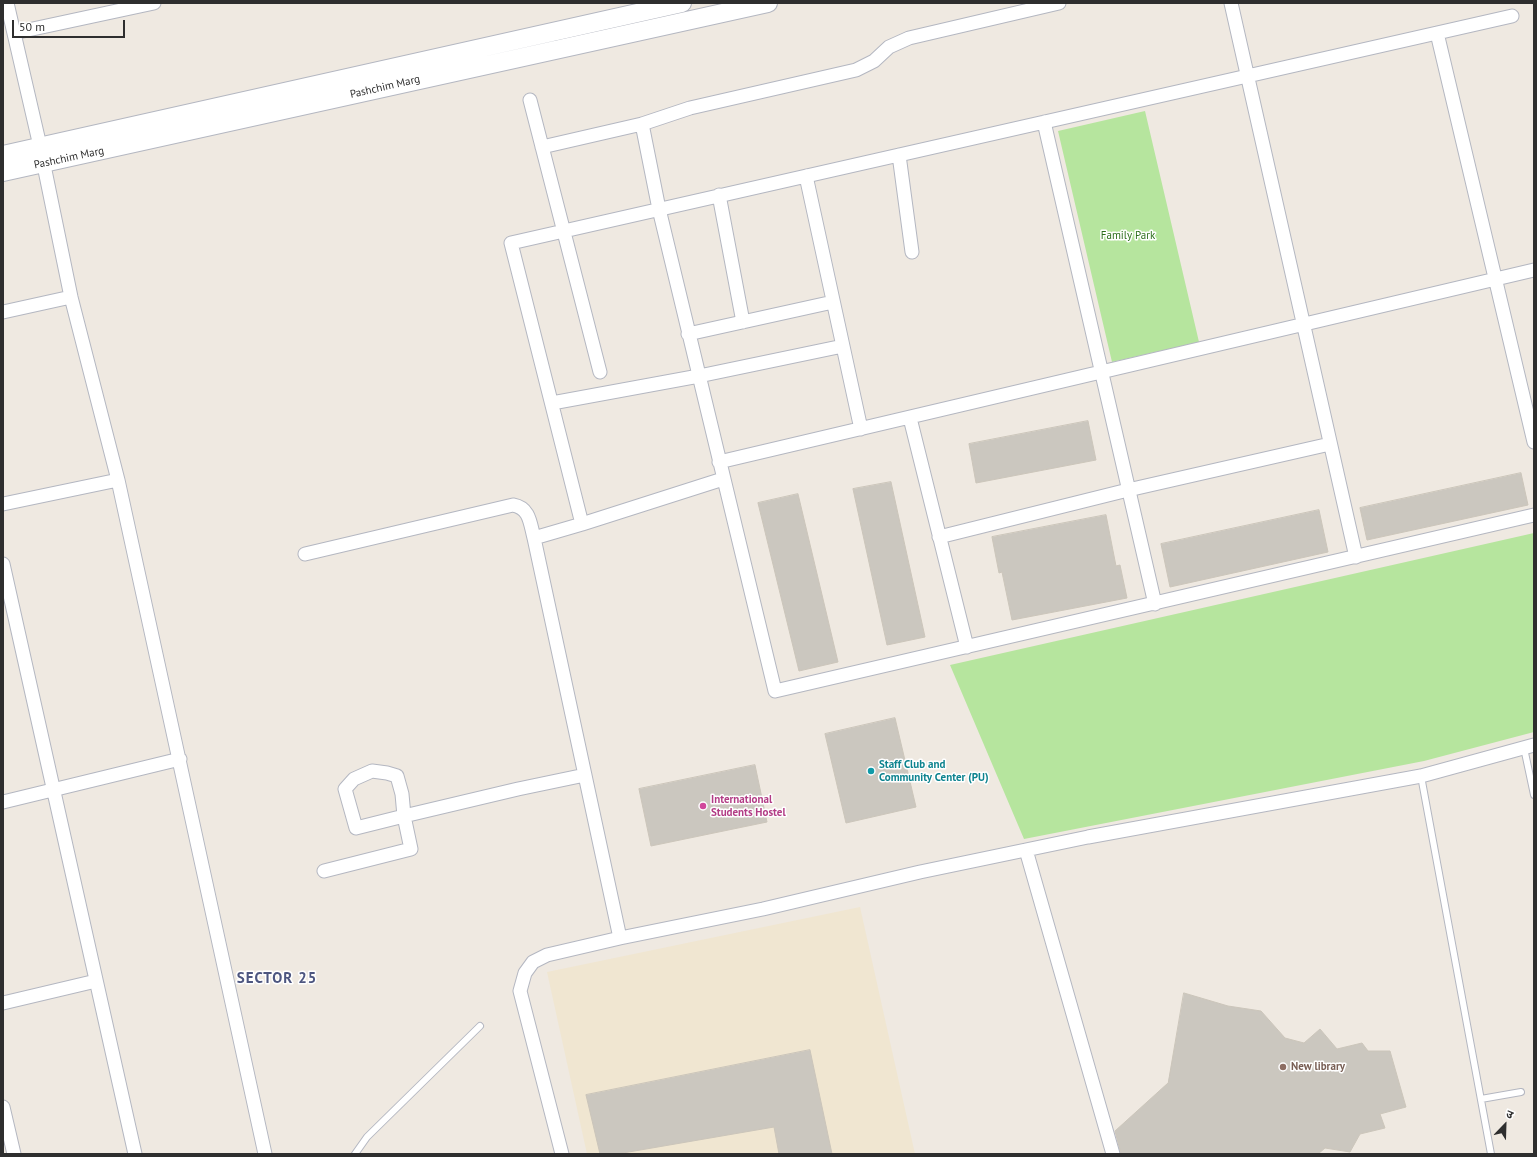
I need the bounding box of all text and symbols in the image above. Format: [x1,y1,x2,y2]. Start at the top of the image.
scale bar [14,12,127,38]
text: 50 m [19,19,45,34]
street label: Pashchim Marg [349,73,421,101]
street label: Pashchim Marg [33,144,105,172]
park label: Family Park [1101,229,1155,243]
place label: Staff Club and Community Center (PU) [879,758,989,784]
marker: Staff Club and Community Center (PU) [866,766,876,776]
place label: International Students Hostel [711,793,786,819]
marker: International Students Hostel [698,801,708,811]
district label: SECTOR 25 [237,970,317,988]
place label: New library [1291,1060,1345,1074]
marker: New library [1278,1062,1288,1072]
north arrow [1485,1105,1525,1145]
text: उ [1504,1106,1515,1122]

